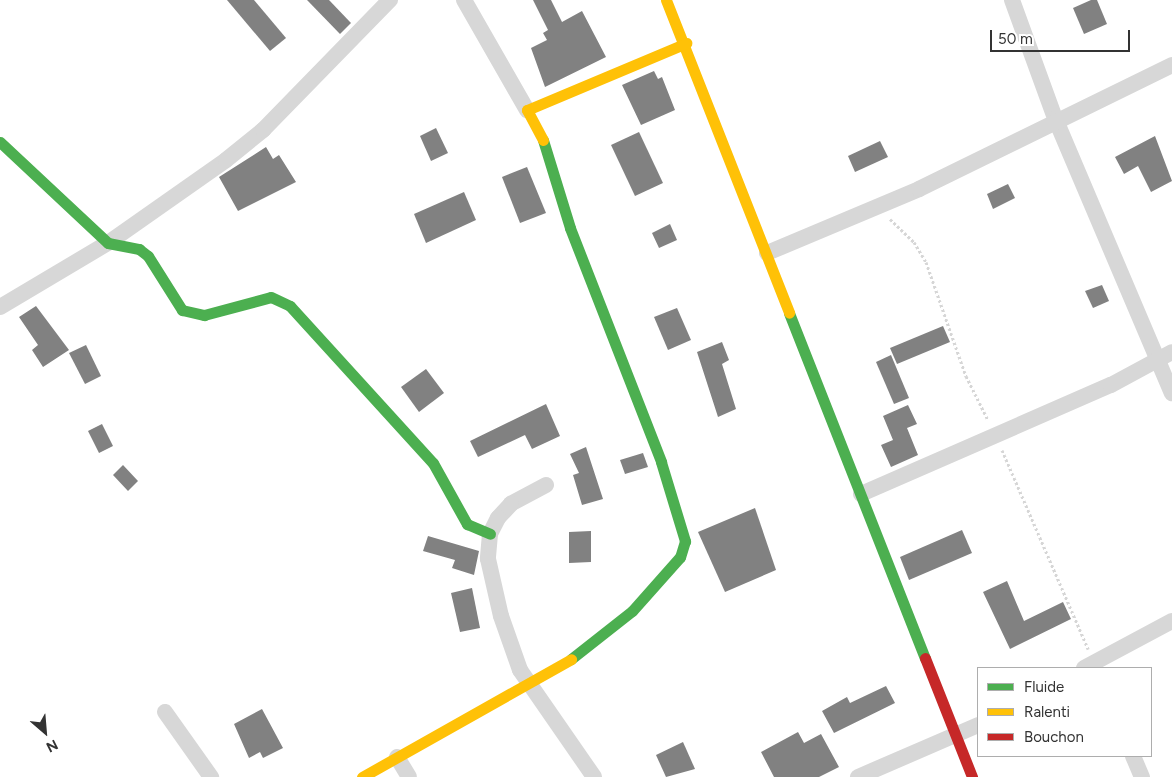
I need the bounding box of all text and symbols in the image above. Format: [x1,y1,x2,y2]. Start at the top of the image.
scale bar [992,20,1132,52]
text: 50 m [998,30,1033,48]
legend [977,667,1152,757]
text: Fluide [1024,678,1064,696]
text: Ralenti [1024,703,1070,721]
north arrow [20,707,70,757]
text: Bouchon [1024,728,1084,746]
text: N [43,736,61,756]

